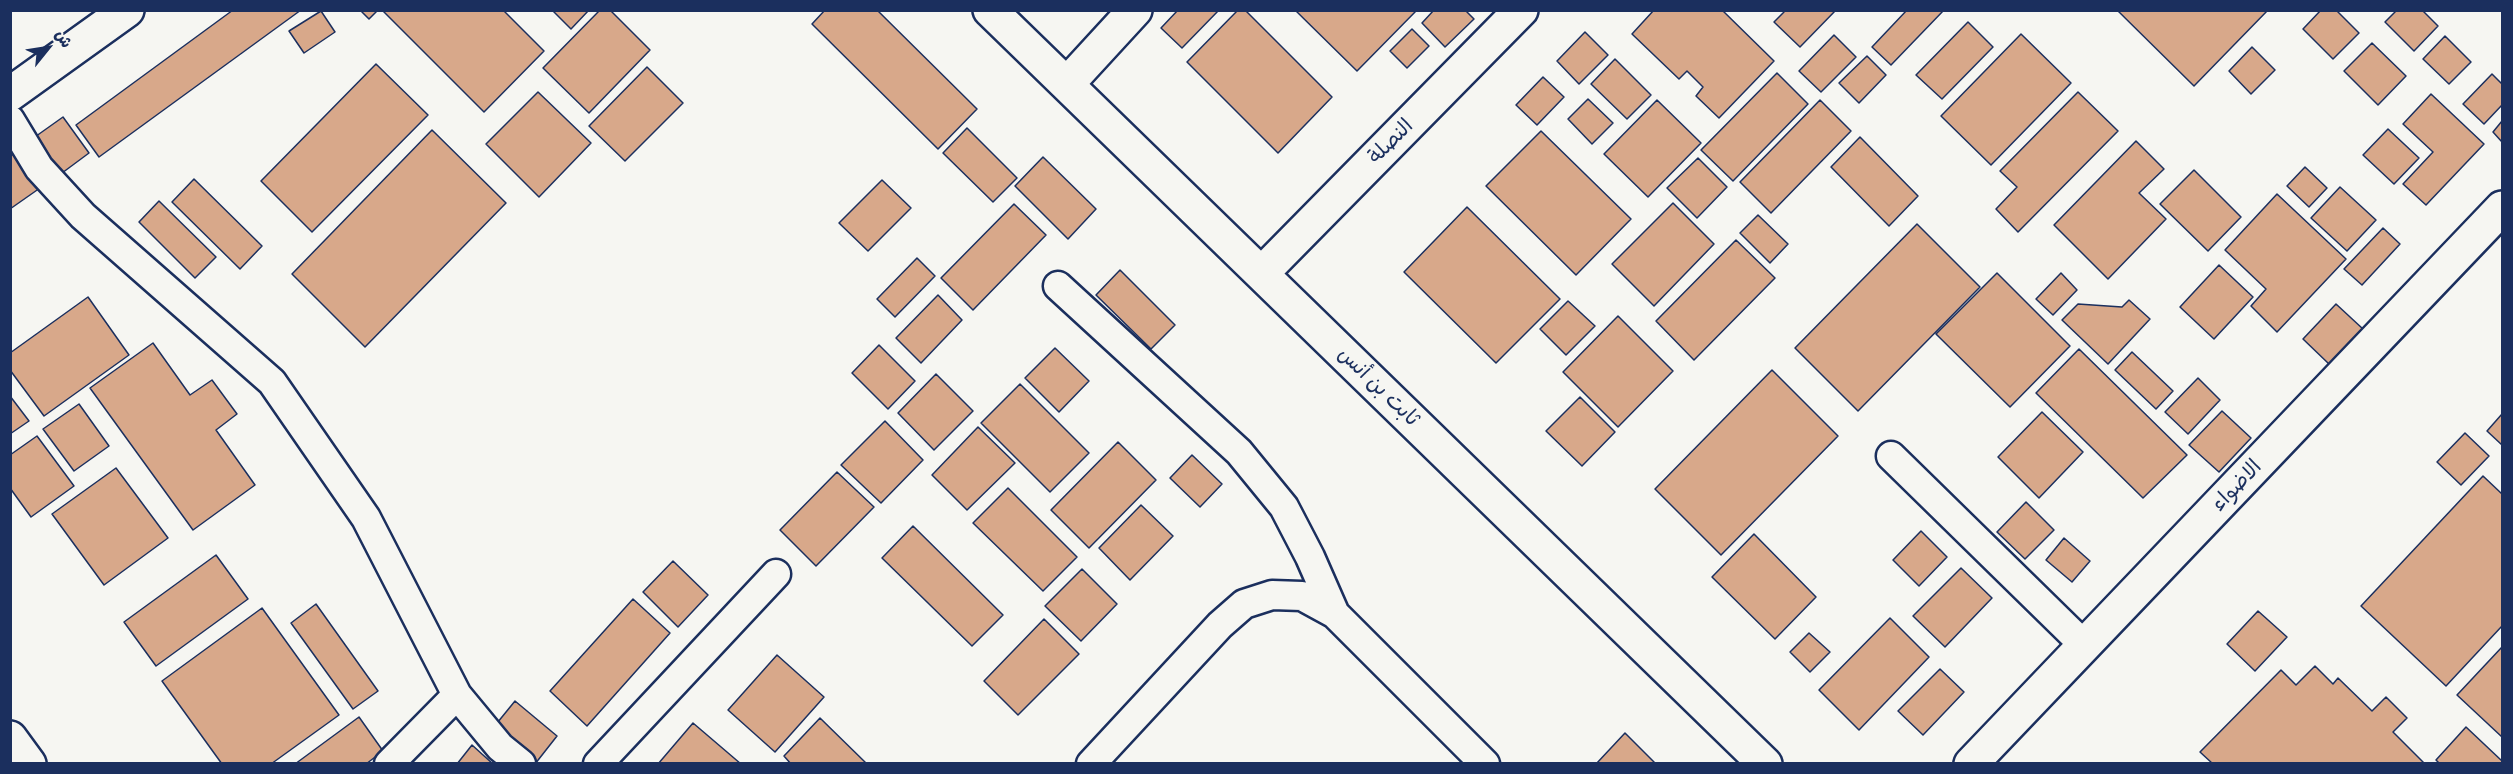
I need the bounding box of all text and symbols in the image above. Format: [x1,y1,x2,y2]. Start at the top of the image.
north arrow [18,18,78,78]
text: ش [51,26,77,52]
street label: النصلة [1363,114,1419,170]
street label: ثابت بن أنس [1332,342,1424,432]
street label: الاضواء [2206,455,2268,517]

